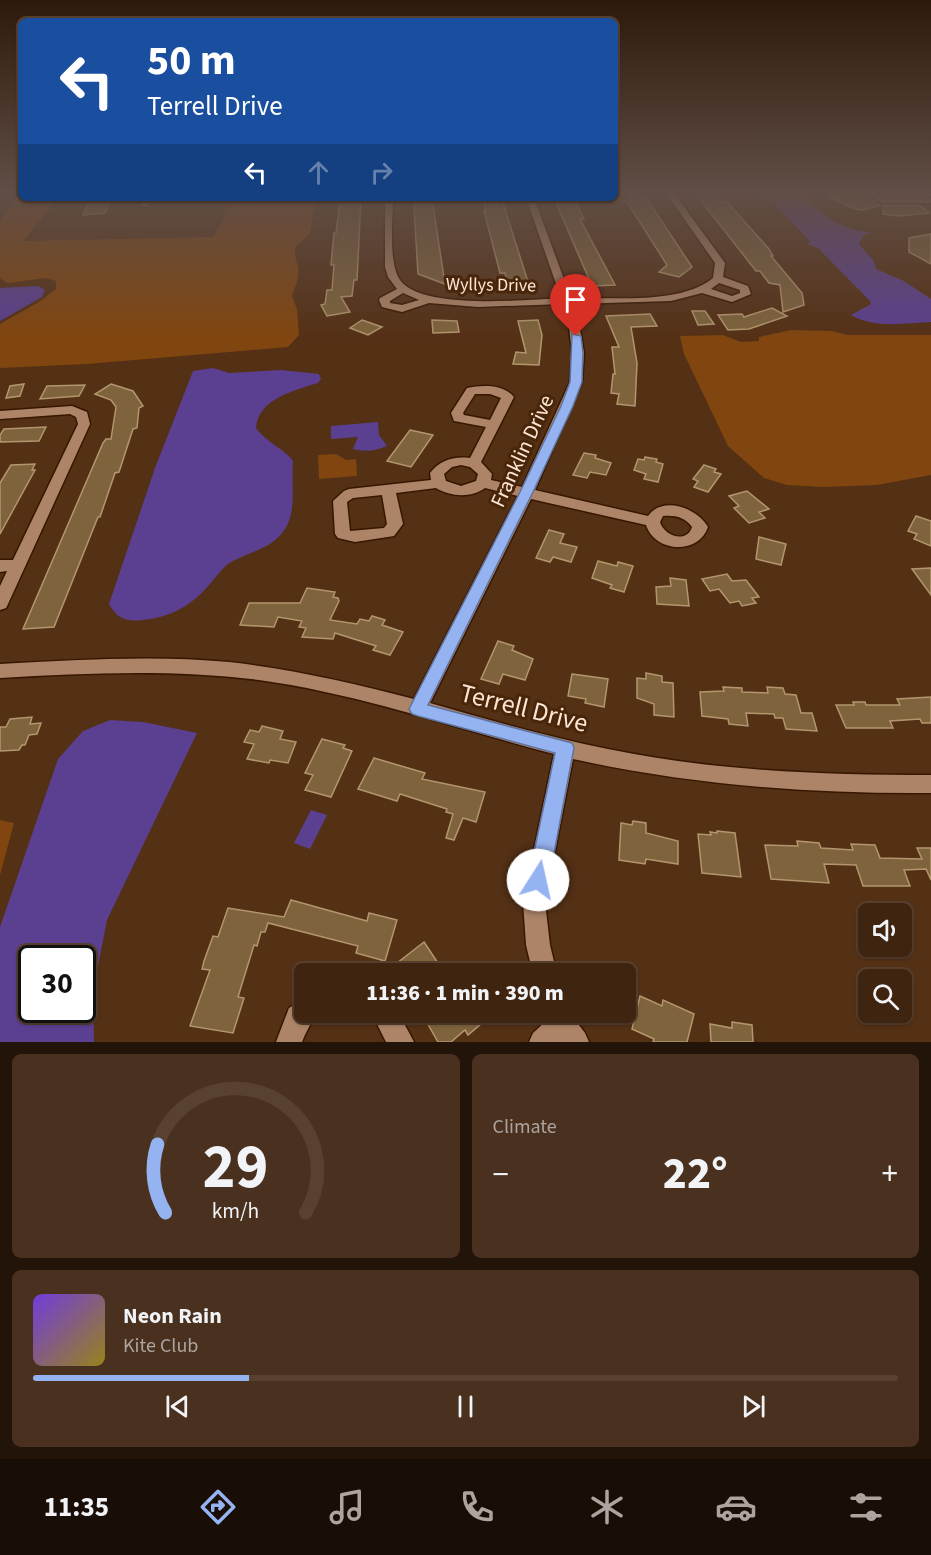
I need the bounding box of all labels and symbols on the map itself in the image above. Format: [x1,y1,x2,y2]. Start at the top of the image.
street label: Wyllys Drive [446,272,536,298]
pin [550,274,601,336]
street label: Franklin Drive [483,390,561,512]
street label: Terrell Drive [456,674,592,742]
position arrow [506,848,570,912]
speed limit sign: 30 [18,945,96,1023]

